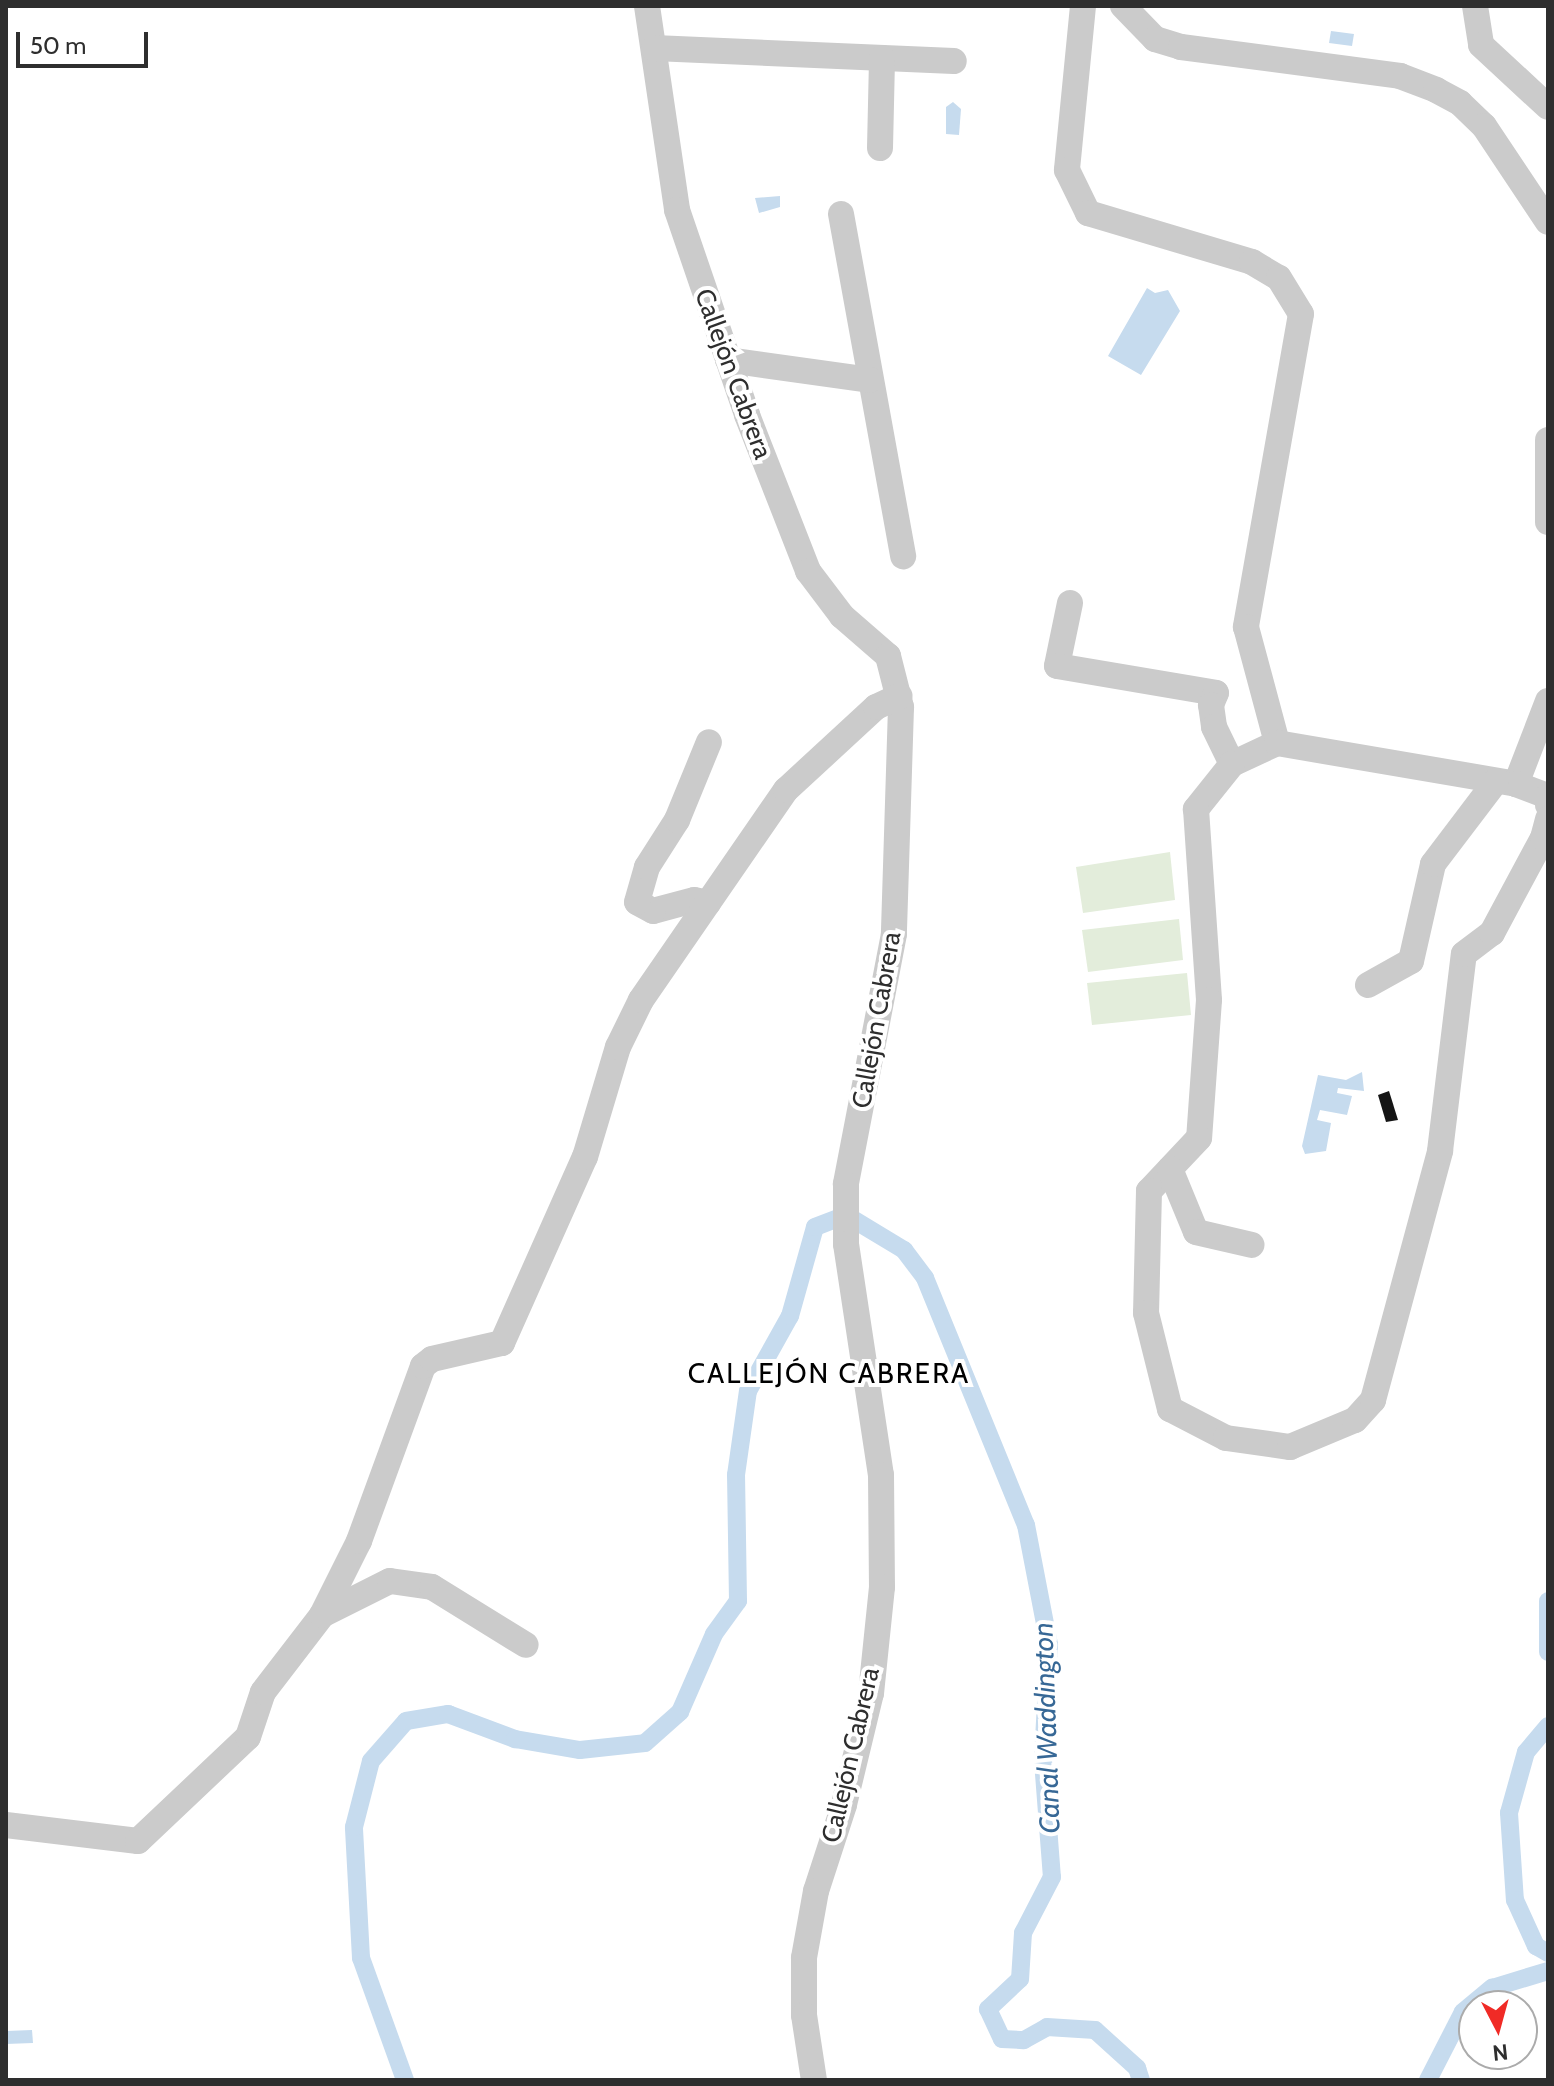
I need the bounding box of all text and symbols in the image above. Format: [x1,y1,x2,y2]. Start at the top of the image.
scale bar [20,16,152,66]
text: 50 m [30,31,86,60]
street label: Callejón Cabrera [688,285,778,463]
street label: Callejón Cabrera [846,929,908,1111]
district label: CALLEJÓN CABRERA [688,1356,970,1390]
water label: Canal Waddington [1026,1622,1066,1834]
street label: Callejón Cabrera [816,1664,886,1846]
north arrow [1458,1990,1538,2070]
text: N [1491,2038,1510,2067]

